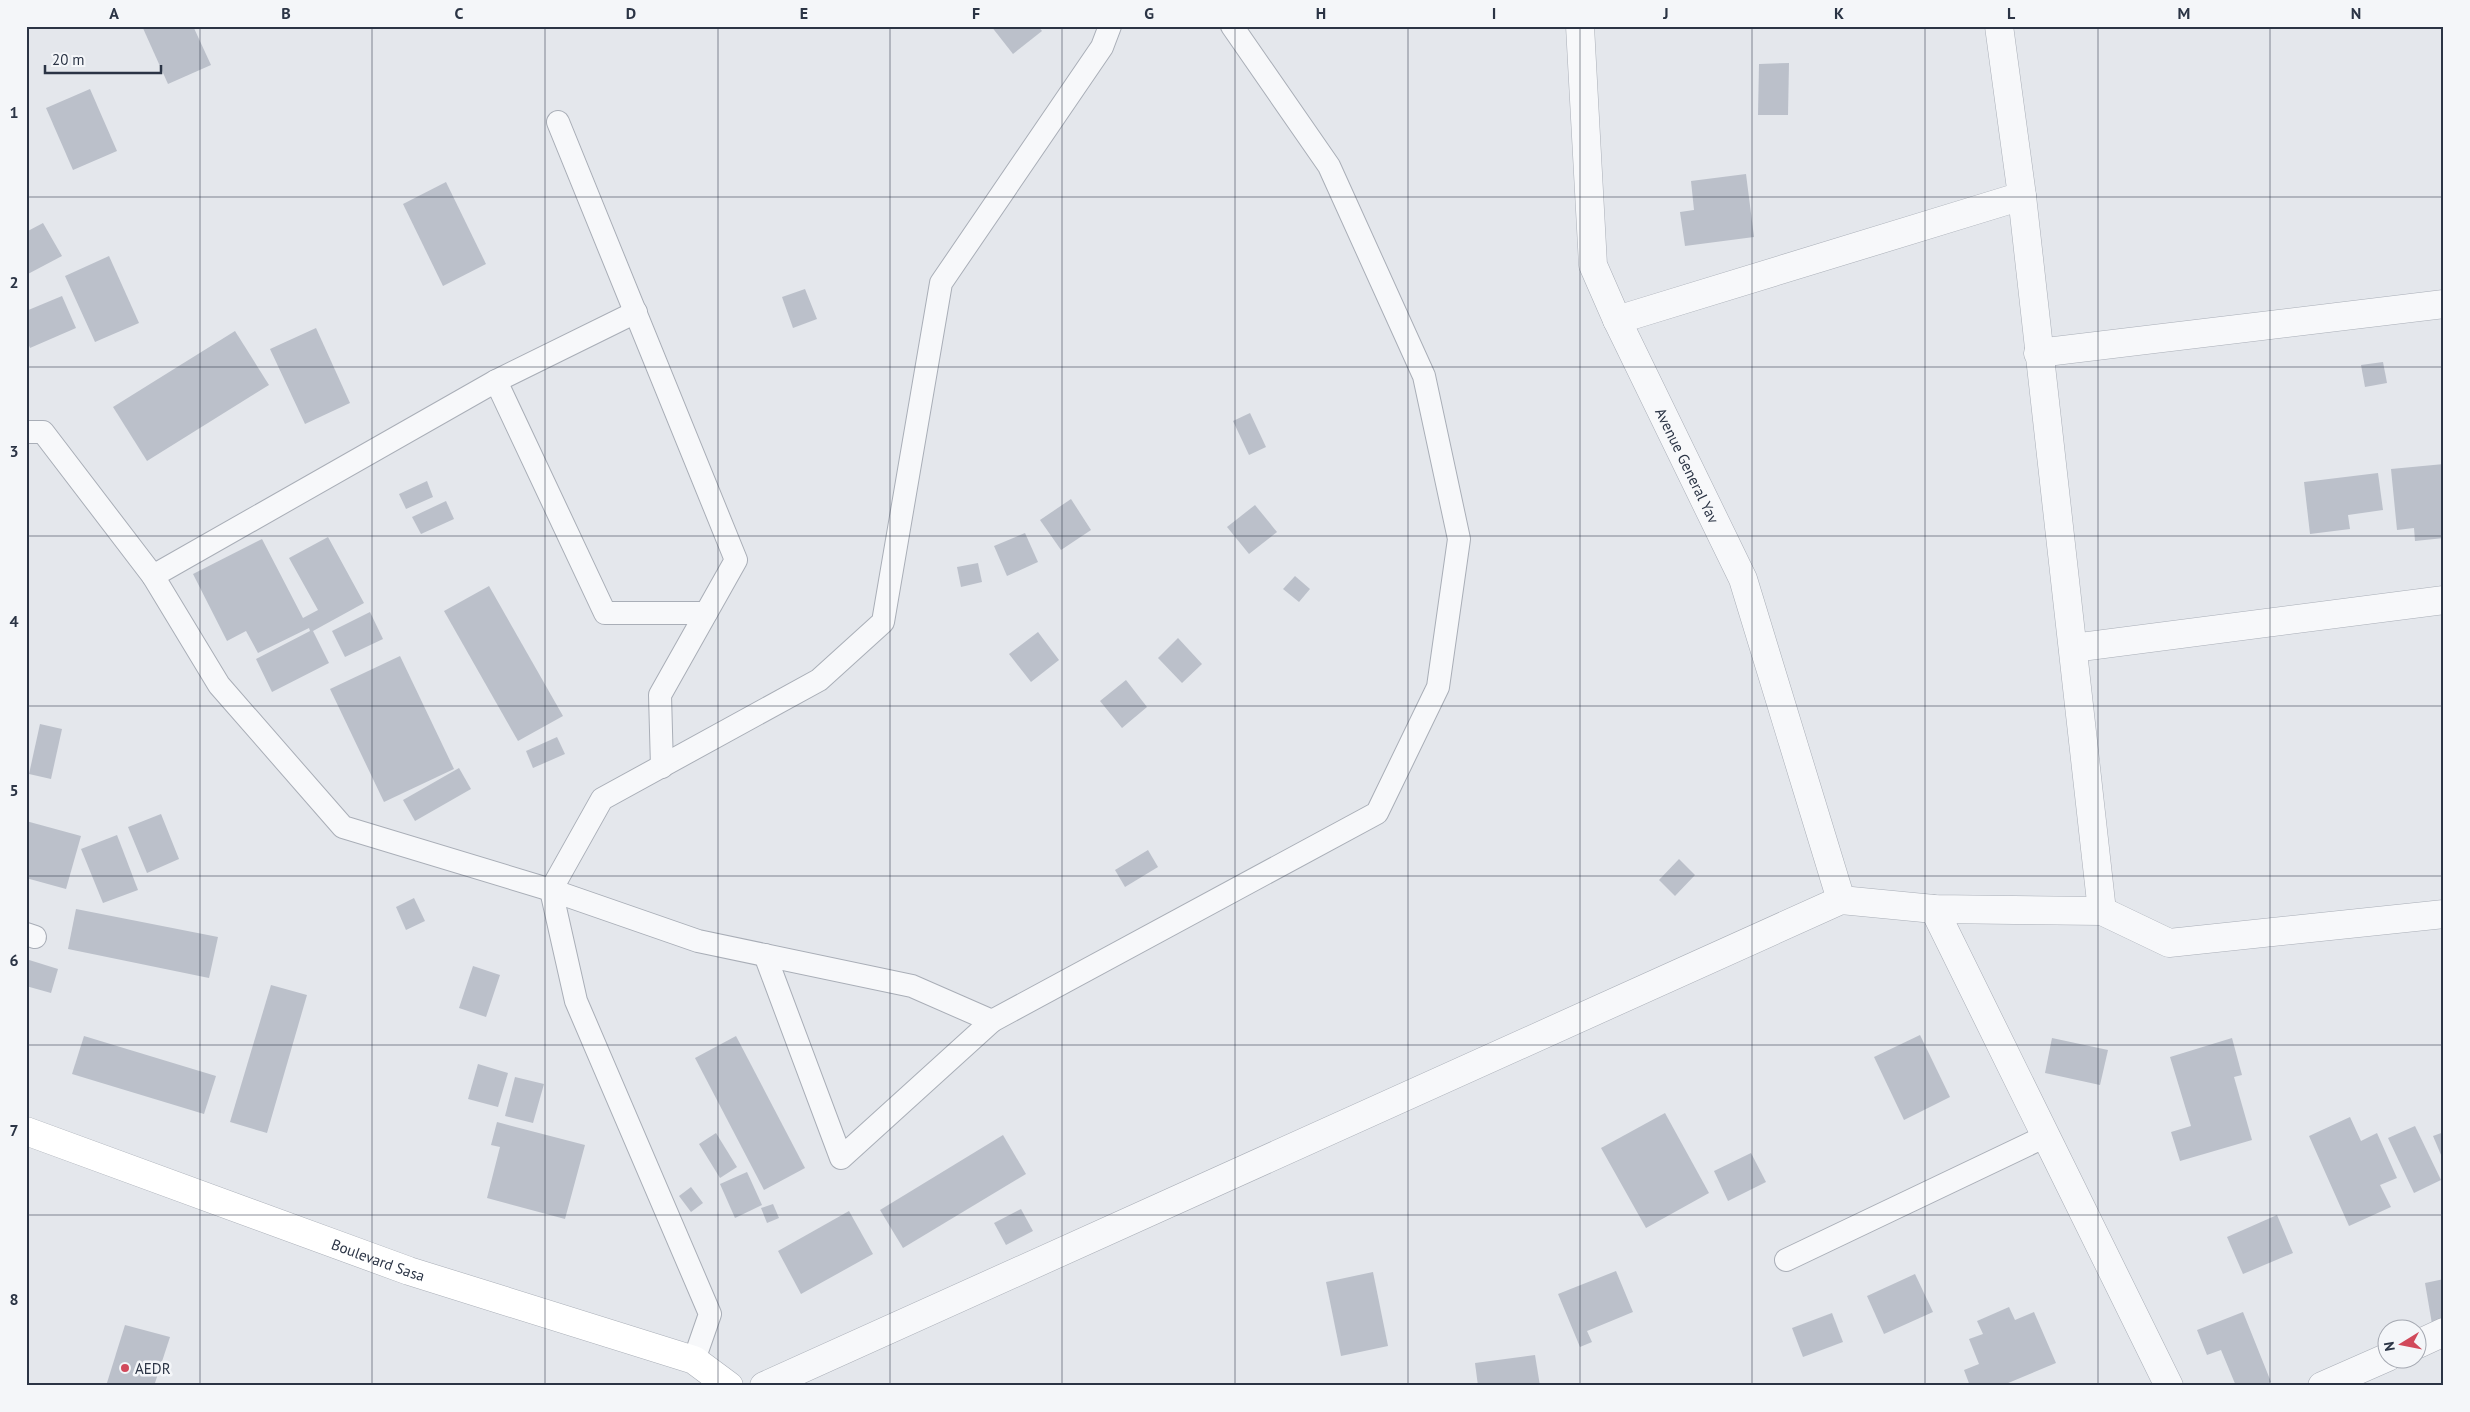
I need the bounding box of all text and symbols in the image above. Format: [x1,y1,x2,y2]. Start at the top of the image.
text: A [109,3,119,23]
text: B [281,3,291,23]
text: C [455,3,464,23]
text: D [626,3,636,23]
text: E [800,3,808,23]
text: F [972,3,980,23]
text: G [1144,3,1154,23]
text: H [1316,3,1326,23]
text: I [1492,3,1496,23]
text: J [1662,3,1669,23]
text: K [1834,3,1844,23]
text: L [2007,3,2016,23]
text: M [2178,3,2190,23]
text: N [2351,3,2361,23]
scale bar [45,42,161,74]
text: 20 m [52,50,85,69]
text: 1 [9,102,19,122]
text: 2 [9,272,19,292]
street label: Avenue General Yav [1652,405,1724,527]
text: 3 [9,441,19,461]
text: 4 [9,611,19,631]
text: 5 [9,780,19,800]
text: 6 [9,950,19,970]
text: 7 [9,1120,19,1140]
street label: Boulevard Sasa [329,1234,427,1285]
text: 8 [9,1289,19,1309]
north arrow [2378,1320,2428,1370]
text: N [2380,1340,2399,1352]
place label: AEDR [135,1359,171,1378]
marker: AEDR [119,1362,131,1374]

